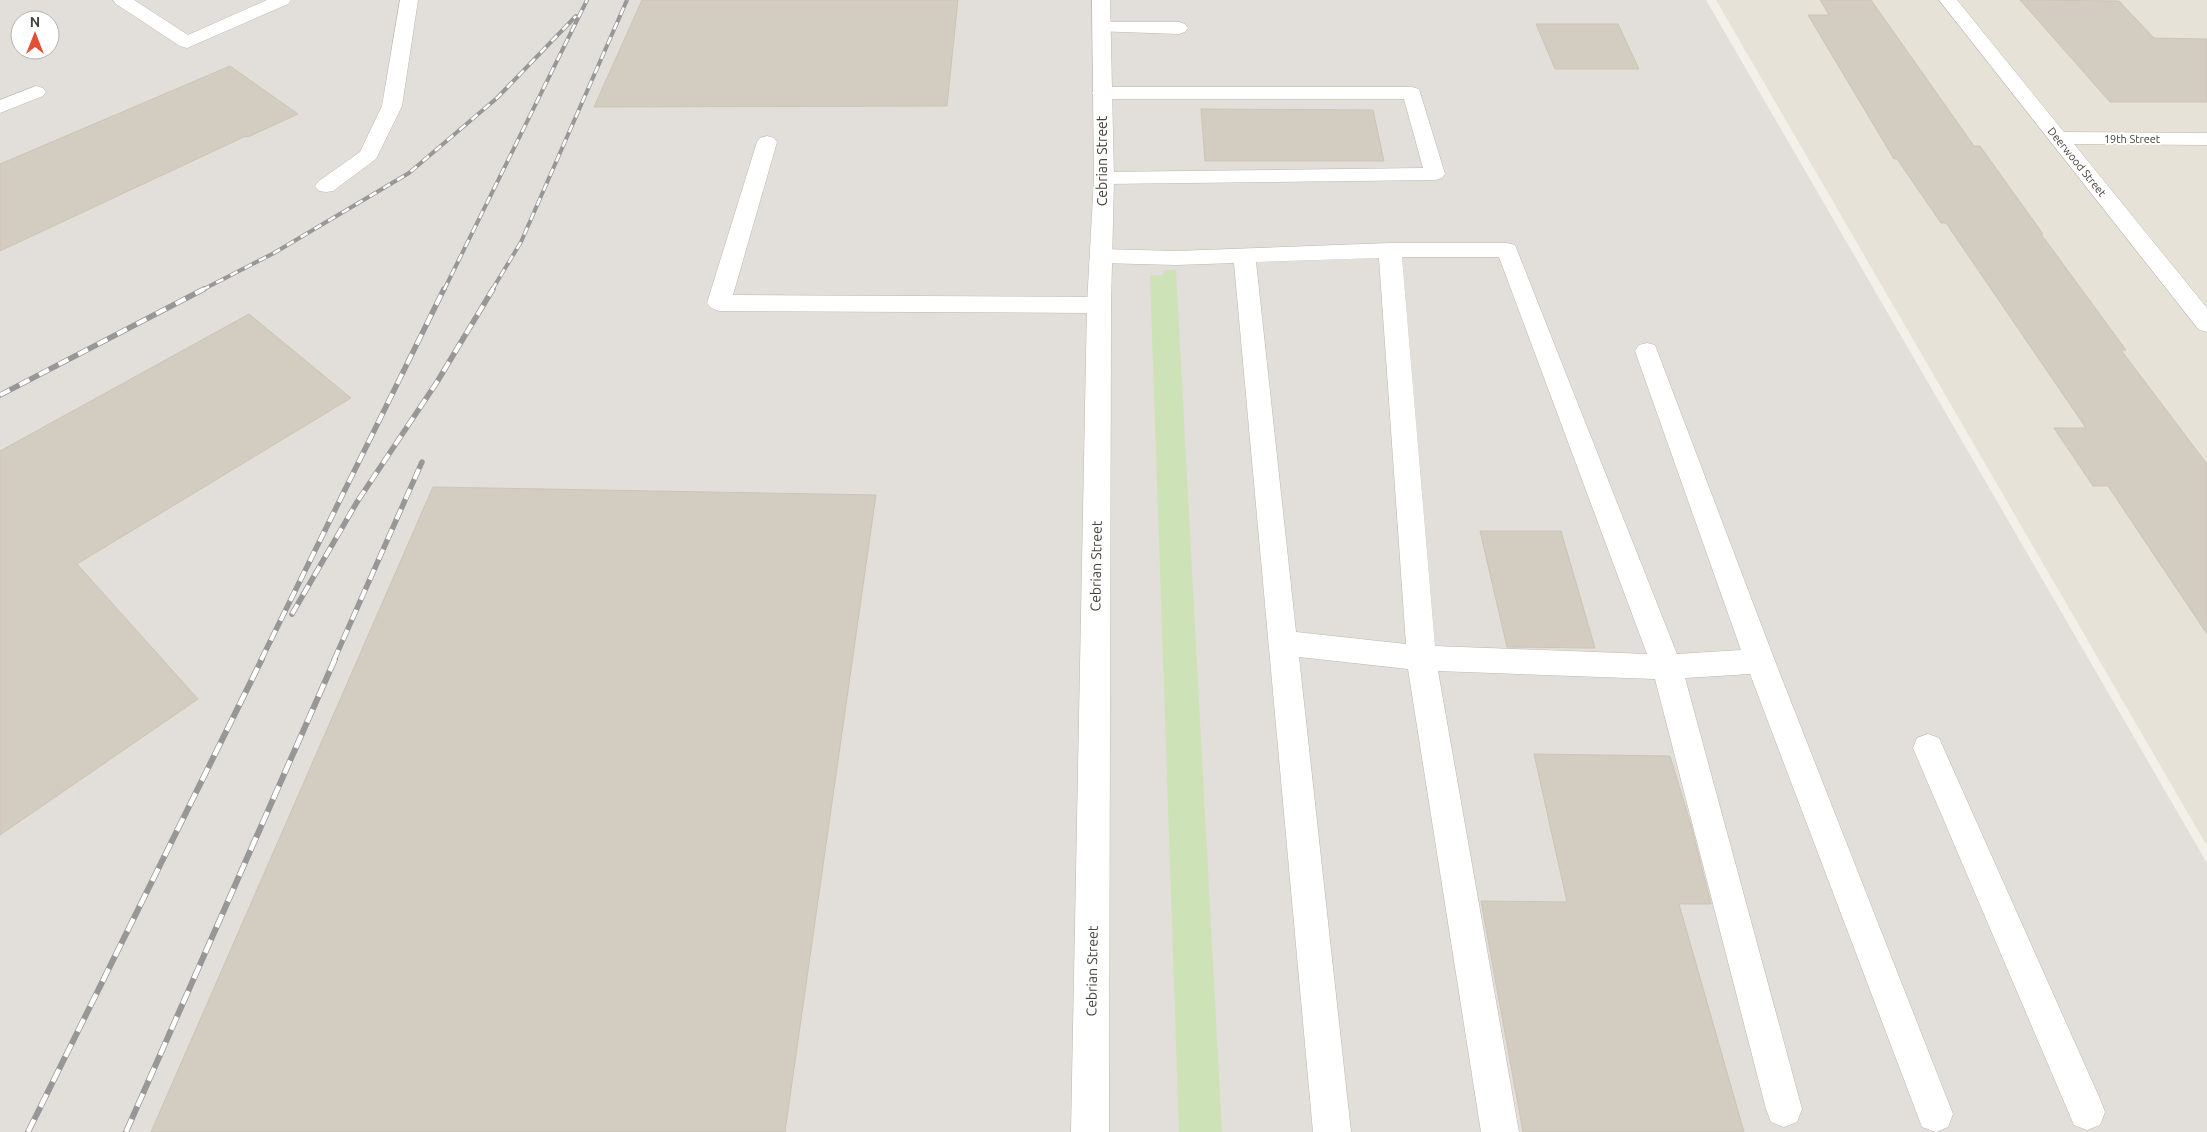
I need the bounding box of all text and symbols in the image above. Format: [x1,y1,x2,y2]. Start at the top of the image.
north arrow [10,10,60,60]
text: N [30,14,40,30]
street label: Cebrian Street [1094,115,1110,206]
street label: Deerwood Street [2045,125,2109,199]
street label: 19th Street [2104,133,2161,145]
street label: Cebrian Street [1087,520,1105,611]
street label: Cebrian Street [1083,925,1101,1016]

